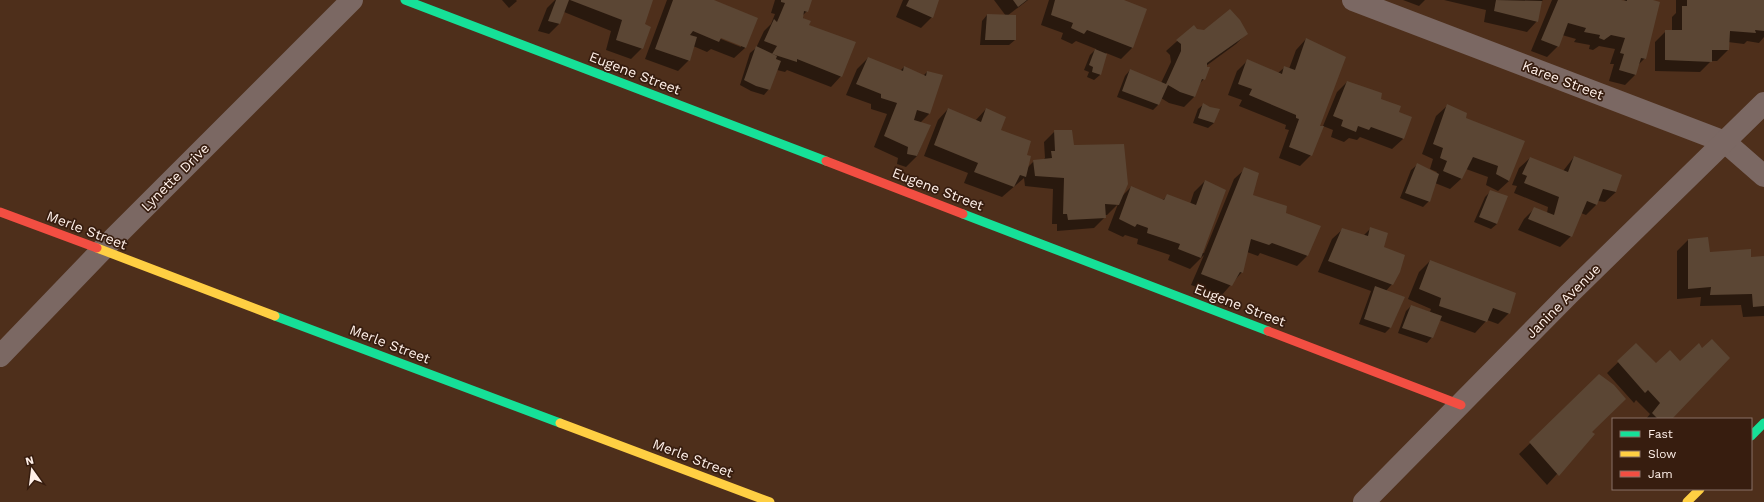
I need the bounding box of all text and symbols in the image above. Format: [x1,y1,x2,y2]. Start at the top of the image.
street label: Eugene Street [587,48,683,98]
street label: Karee Street [1520,57,1606,103]
street label: Lynette Drive [138,140,212,214]
street label: Eugene Street [890,164,986,214]
street label: Merle Street [44,207,130,253]
street label: Janine Avenue [1523,261,1603,341]
street label: Eugene Street [1192,280,1288,330]
street label: Merle Street [347,321,433,367]
legend [1612,418,1752,490]
text: Fast [1648,427,1673,441]
street label: Merle Street [650,435,736,481]
text: Slow [1648,447,1676,461]
north arrow [12,450,52,490]
text: N [24,453,35,468]
text: Jam [1648,467,1673,481]

